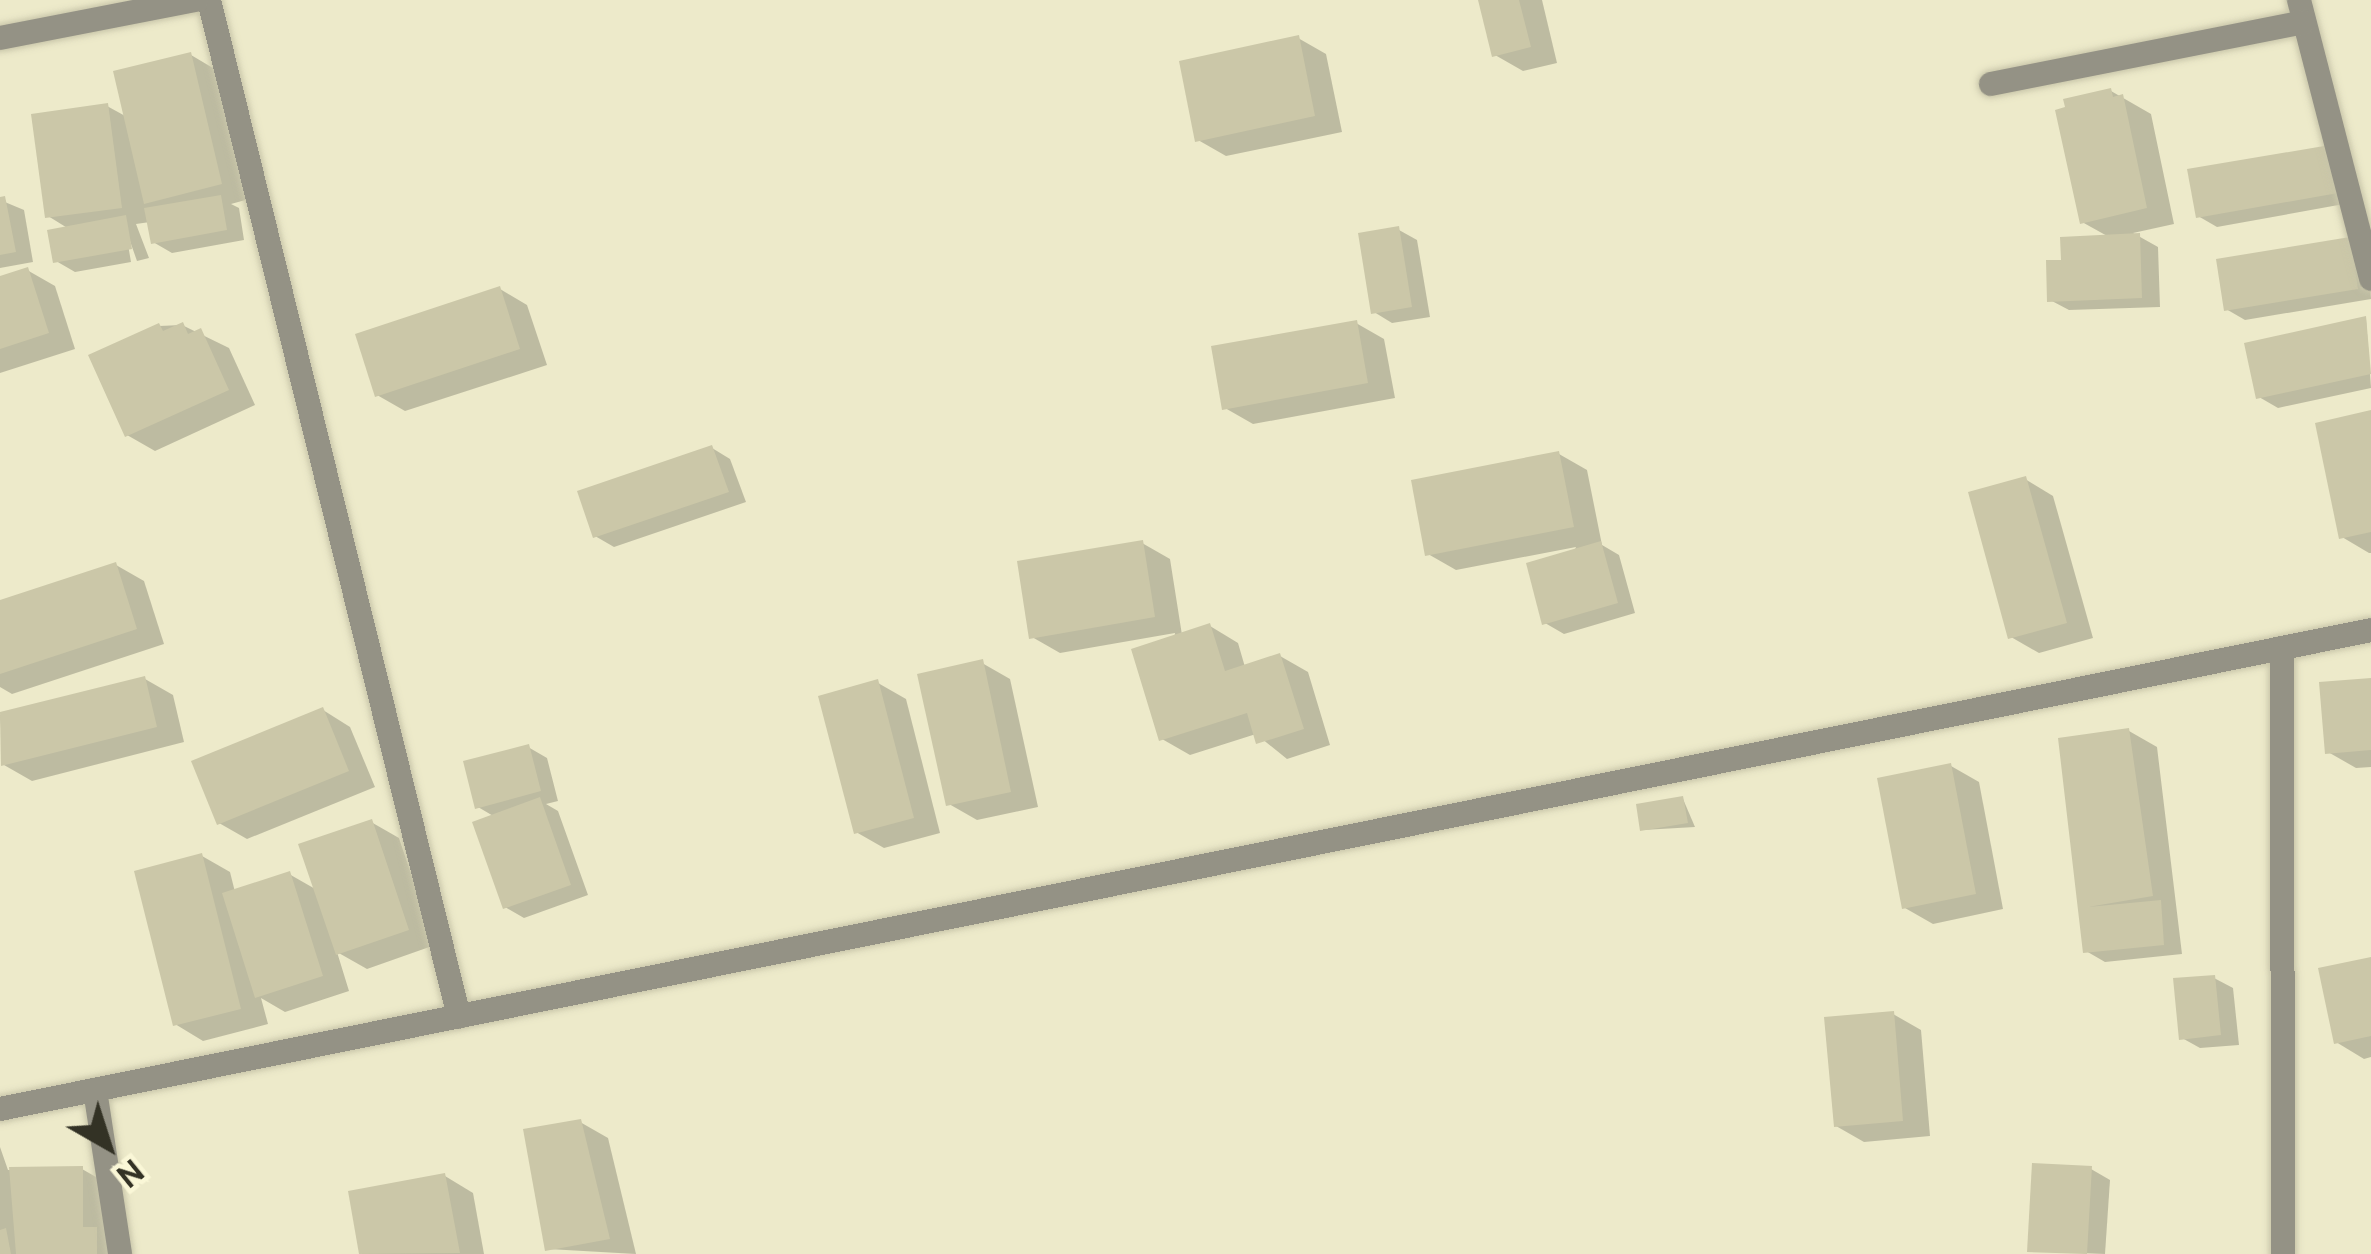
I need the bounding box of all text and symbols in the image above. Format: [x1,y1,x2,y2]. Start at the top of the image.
north arrow [48,1086,168,1206]
text: N [109,1151,152,1197]

